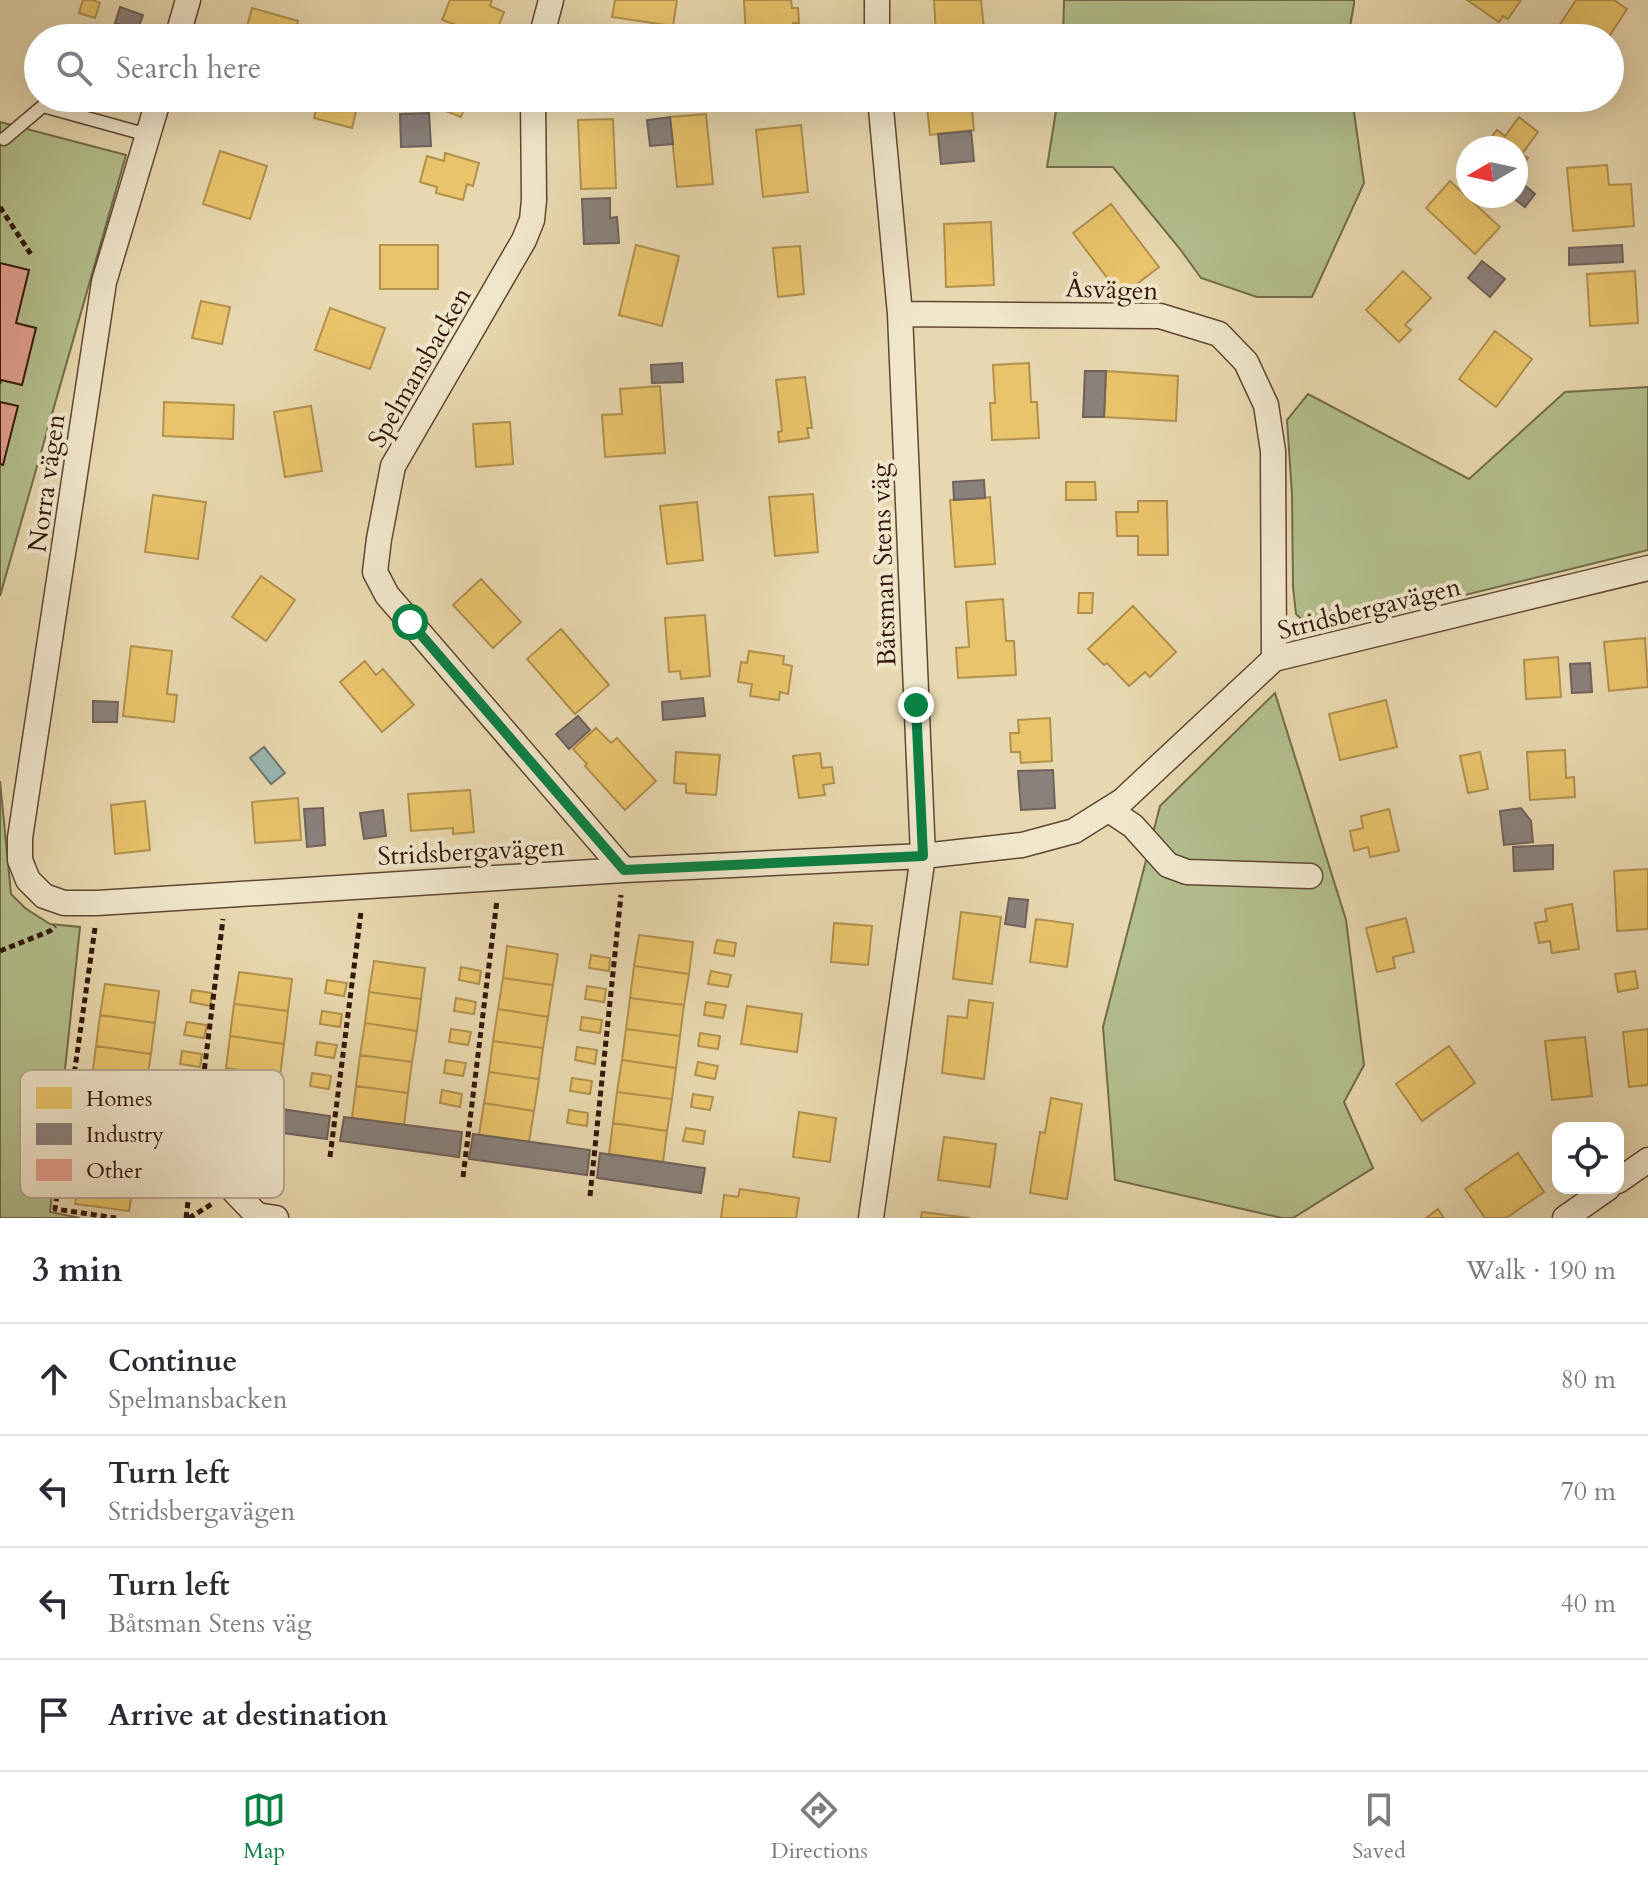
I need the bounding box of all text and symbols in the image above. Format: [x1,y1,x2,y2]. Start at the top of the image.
search box [24,24,1624,112]
icon: search [52,46,96,90]
text: Search here [116,48,261,89]
north arrow [1456,136,1528,208]
street label: Åsvägen [1065,270,1159,309]
street label: Spelmansbacken [359,281,480,454]
street label: Norra vägen [19,412,74,554]
street label: Båtsman Stens väg [862,462,905,667]
street label: Stridsbergavägen [1274,569,1464,648]
route start [392,604,428,640]
route end [898,687,934,723]
street label: Stridsbergavägen [377,829,566,874]
legend [20,1070,284,1198]
text: Homes [86,1084,152,1114]
text: Industry [86,1120,164,1150]
map controls [1552,1122,1624,1194]
button: locate [1552,1122,1624,1194]
text: Other [86,1156,143,1186]
text: 3 min [32,1247,123,1293]
text: Walk · 190 m [1466,1253,1616,1288]
text: Continue [108,1341,237,1382]
icon: ahead [32,1357,76,1401]
text: 80 m [1560,1362,1616,1397]
text: Spelmansbacken [108,1382,288,1417]
text: Turn left [108,1453,230,1494]
icon: left [32,1469,76,1513]
text: 70 m [1560,1474,1616,1509]
text: Stridsbergavägen [108,1494,295,1529]
text: Turn left [108,1565,230,1606]
icon: left [32,1581,76,1625]
text: 40 m [1560,1586,1616,1621]
text: Båtsman Stens väg [108,1606,311,1641]
icon: arrive [32,1693,76,1737]
text: Arrive at destination [108,1695,388,1736]
tab: Map [242,1788,286,1866]
tab: Directions [771,1788,868,1866]
tab: Saved [1352,1788,1406,1866]

